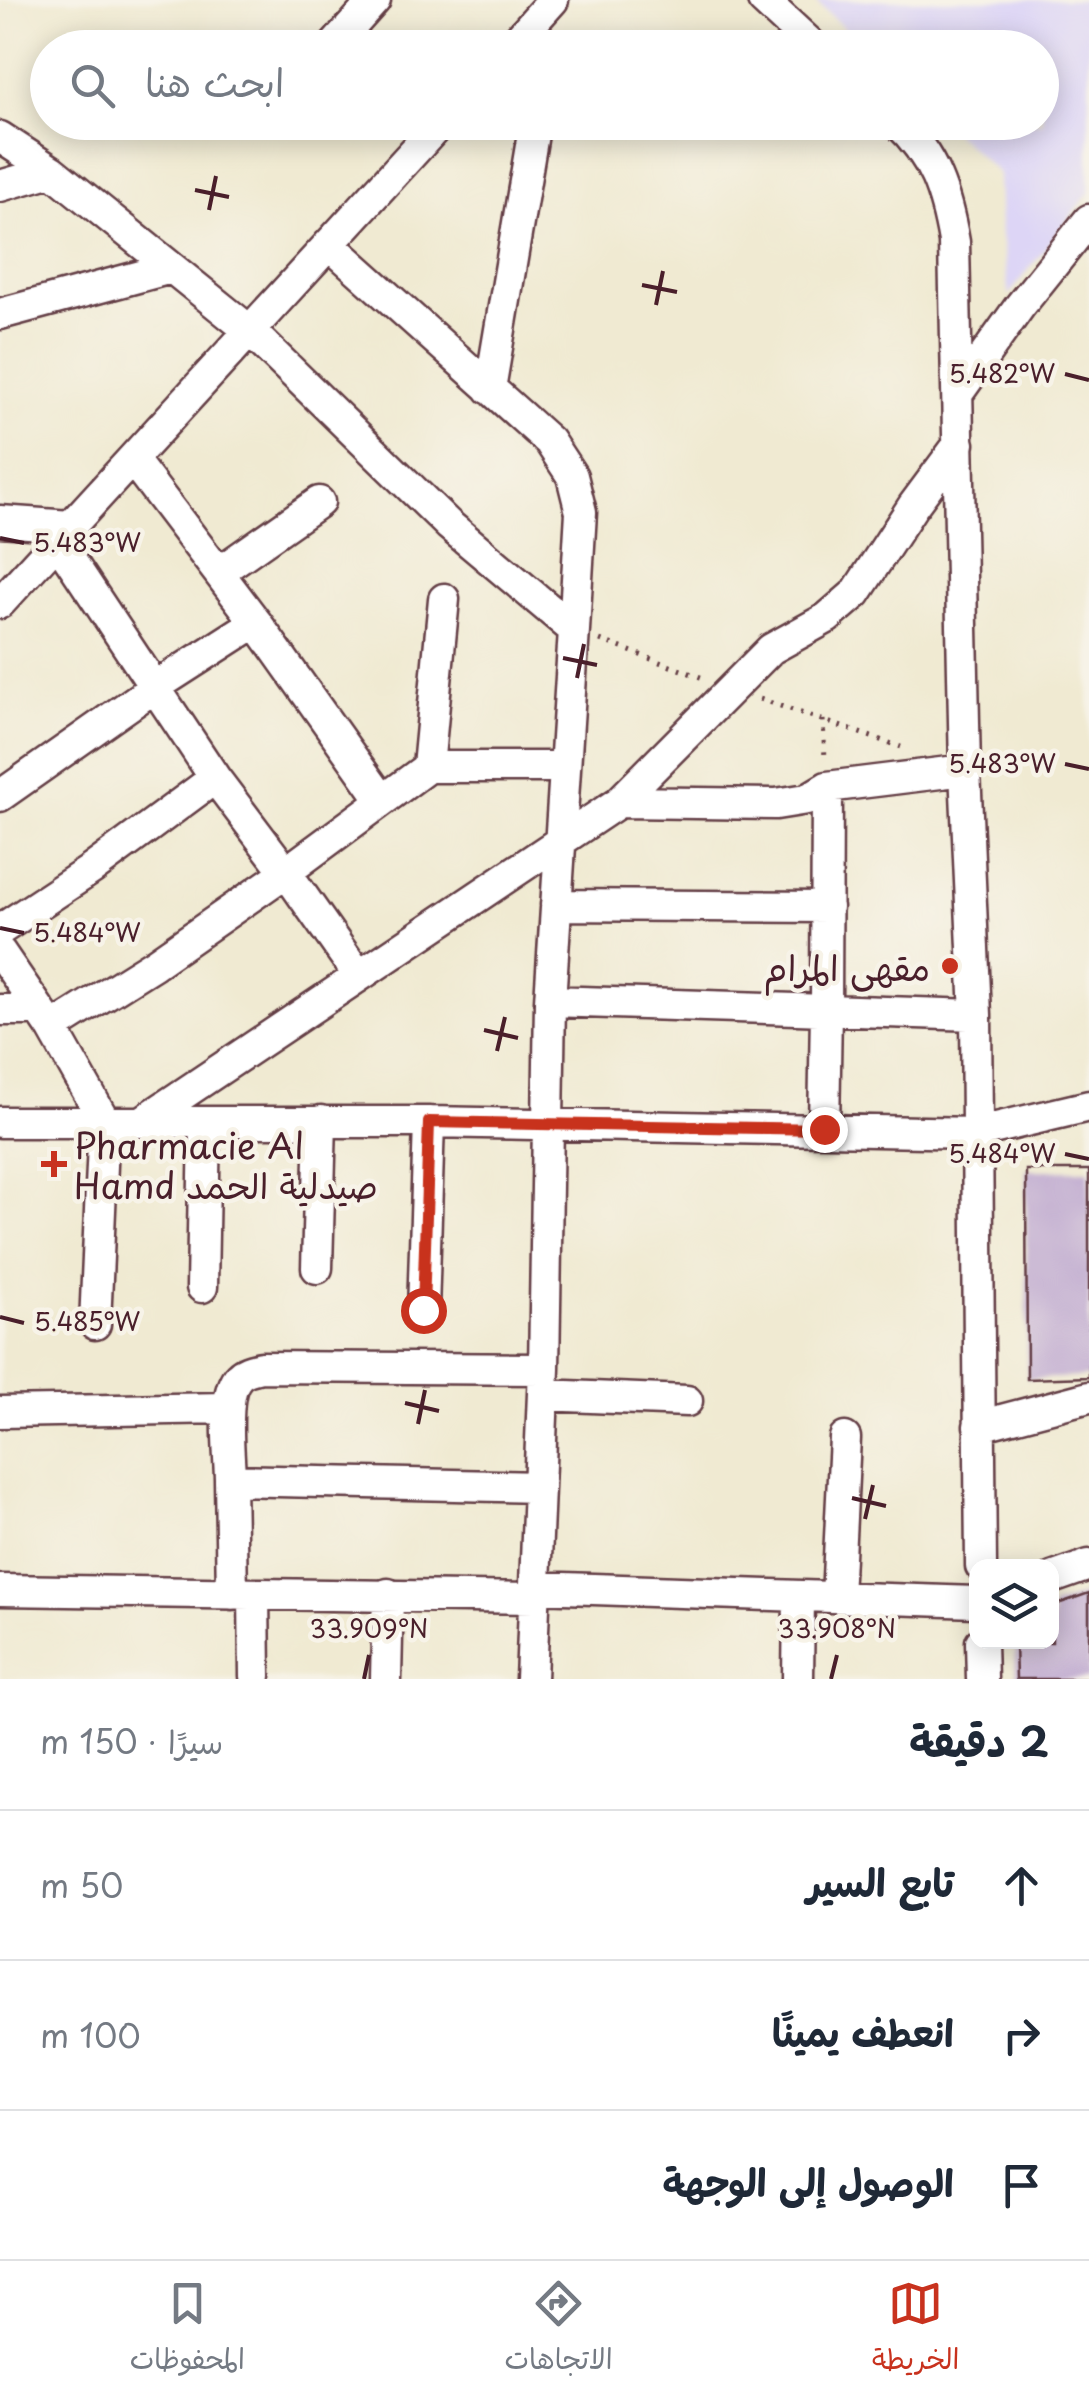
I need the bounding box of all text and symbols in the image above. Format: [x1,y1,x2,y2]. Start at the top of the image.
search box [30,30,1059,140]
text: ابحث هنا [145,53,284,110]
icon: search [65,58,120,113]
text: 5.482°W [949,354,1056,392]
text: 5.483°W [33,523,141,561]
text: 5.483°W [948,744,1056,782]
text: 5.484°W [33,913,141,951]
place label: مقهى المرام [764,940,930,996]
marker: مقهى المرام [939,955,961,977]
route end [802,1107,848,1153]
place label: Pharmacie Al Hamd صيدلية الحمد [74,1118,378,1211]
text: 5.484°W [948,1134,1056,1172]
marker: Pharmacie Al Hamd صيدلية الحمد [43,1153,65,1175]
route start [401,1288,447,1334]
text: 5.485°W [34,1302,140,1340]
map controls [969,1559,1059,1649]
button: layers [969,1559,1059,1649]
text: 33.909°N [310,1609,428,1647]
text: 33.908°N [778,1609,896,1647]
text: 2 دقيقة [909,1708,1049,1771]
text: سيرًا · 150 m [40,1717,223,1765]
text: تابع السير [806,1853,954,1910]
icon: ahead [994,1858,1049,1913]
text: 50 m [40,1861,123,1909]
text: انعطف يمينًا [772,2003,954,2060]
icon: right [994,2008,1049,2063]
text: 100 m [40,2011,141,2059]
text: الوصول إلى الوجهة [662,2153,954,2210]
icon: arrive [994,2158,1049,2213]
tab: المحفوظات [130,2276,245,2384]
tab: الاتجاهات [504,2276,613,2384]
tab: الخريطة [872,2276,959,2384]

